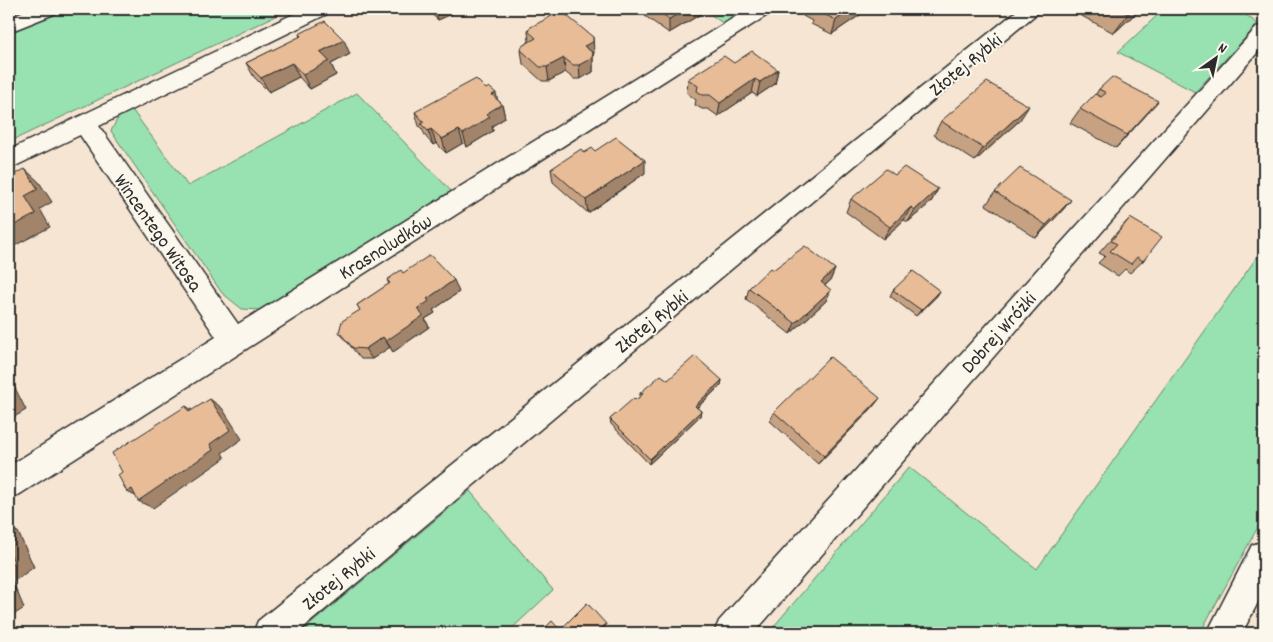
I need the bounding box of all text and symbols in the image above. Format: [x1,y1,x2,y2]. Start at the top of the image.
street label: Złotej Rybki [924,28,1010,105]
north arrow [1190,32,1240,82]
text: N [1214,39,1230,59]
street label: Wincentego Witosa [105,169,208,299]
street label: Krasnoludków [335,209,439,288]
street label: Złotej Rybki [610,285,696,362]
street label: Dobrej Wróżki [956,287,1045,381]
street label: Złotej Rybki [297,542,383,619]

